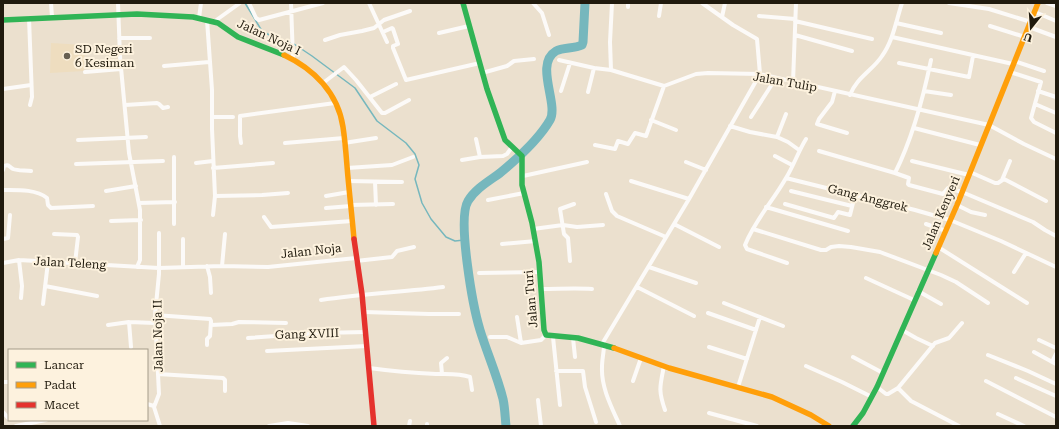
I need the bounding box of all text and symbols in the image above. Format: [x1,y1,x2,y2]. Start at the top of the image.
north arrow [1011,8,1051,48]
street label: Jalan Noja I [235,16,303,58]
text: U [1022,29,1034,45]
place label: SD Negeri 6 Kesiman [75,42,135,70]
marker: SD Negeri 6 Kesiman [62,51,72,61]
street label: Jalan Tulip [752,69,818,95]
street label: Jalan Kenyeri [919,174,963,252]
street label: Gang Anggrek [826,181,910,215]
street label: Jalan Noja [280,241,342,261]
street label: Jalan Teleng [33,254,107,272]
street label: Jalan Turi [521,269,541,329]
street label: Jalan Noja II [150,299,166,373]
street label: Gang XVIII [275,326,339,342]
legend [8,349,148,421]
text: Lancar [44,358,84,372]
text: Padat [44,378,77,392]
text: Macet [44,398,80,412]

